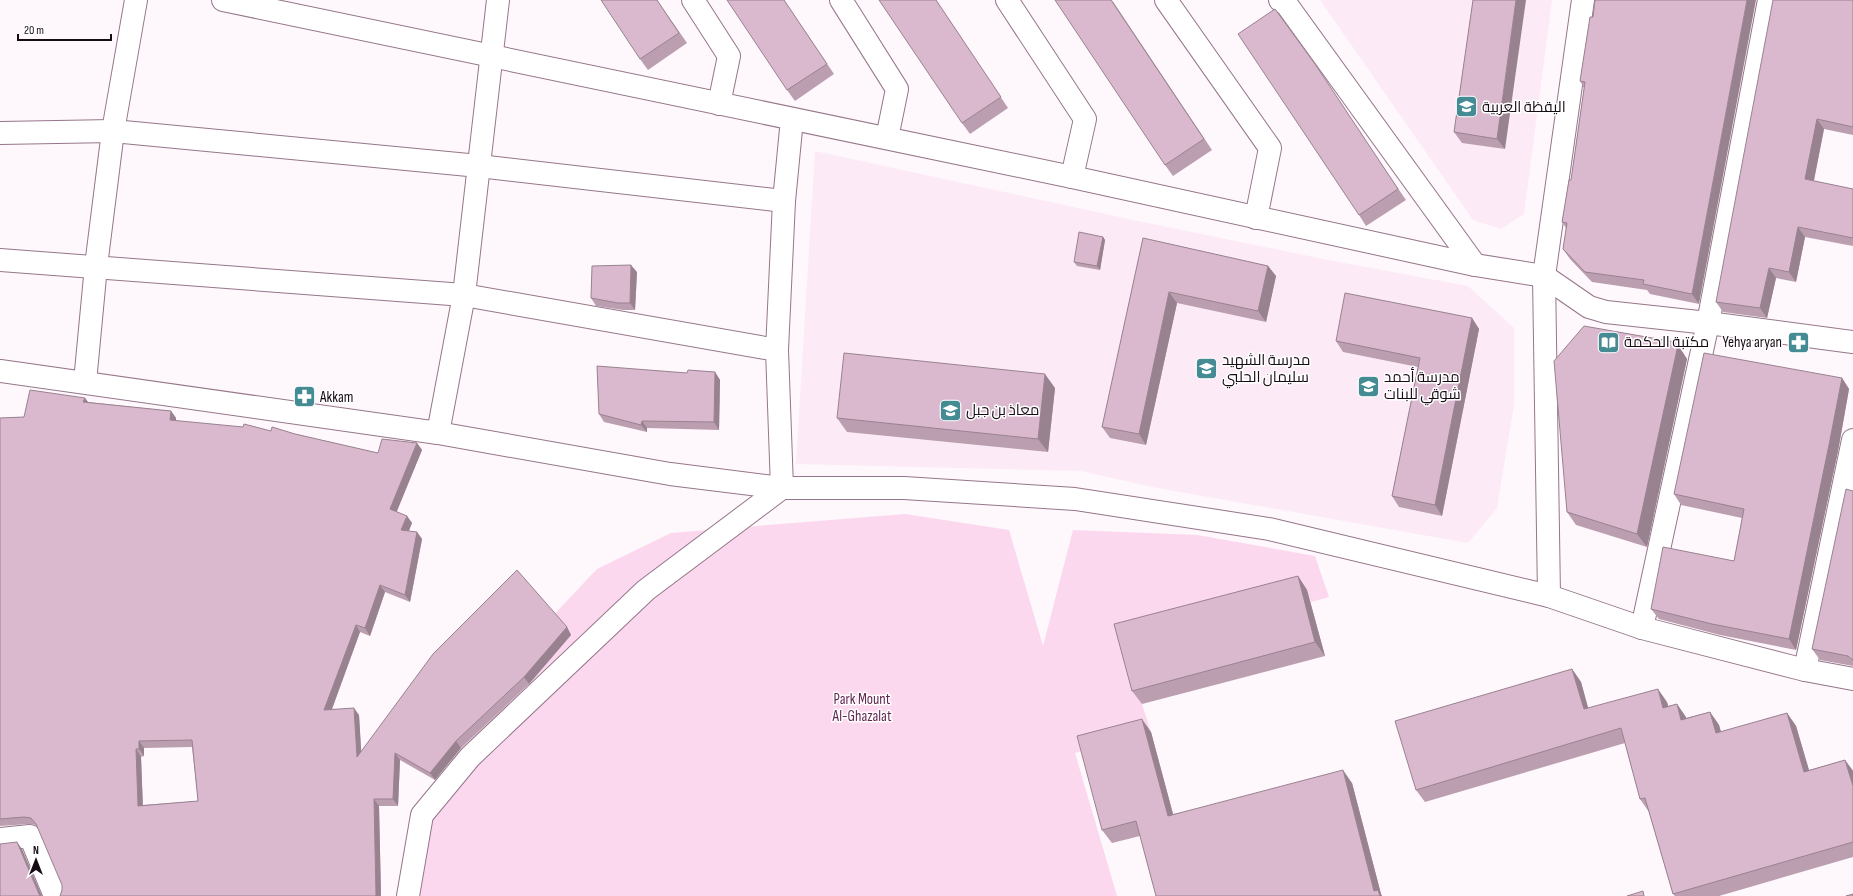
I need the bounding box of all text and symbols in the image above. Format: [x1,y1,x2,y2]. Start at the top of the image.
scale bar [18,16,111,42]
text: 20 m [24,23,44,38]
school or university icon: اليقظة العربية [1453,94,1479,120]
place label: اليقظة العربية [1482,98,1566,117]
library icon: مكتبة الحكمة [1596,329,1622,355]
pharmacy icon: Yehya aryan [1785,329,1811,355]
place label: مكتبة الحكمة [1624,333,1709,352]
place label: Yehya aryan [1722,333,1782,352]
place label: مدرسة الشهيد سليمان الحلبي [1222,351,1310,389]
school or university icon: مدرسة الشهيد سليمان الحلبي [1193,356,1219,382]
place label: مدرسة أحمد شوقي للبنات [1384,367,1461,406]
school or university icon: مدرسة أحمد شوقي للبنات [1356,373,1382,399]
pharmacy icon: Akkam [291,384,317,410]
place label: Akkam [319,388,353,407]
school or university icon: معاذ بن جبل [938,397,964,423]
place label: معاذ بن جبل [966,401,1039,420]
park label: Park Mount Al-Ghazalat [832,690,892,726]
north arrow [16,840,56,880]
text: N [33,844,39,857]

